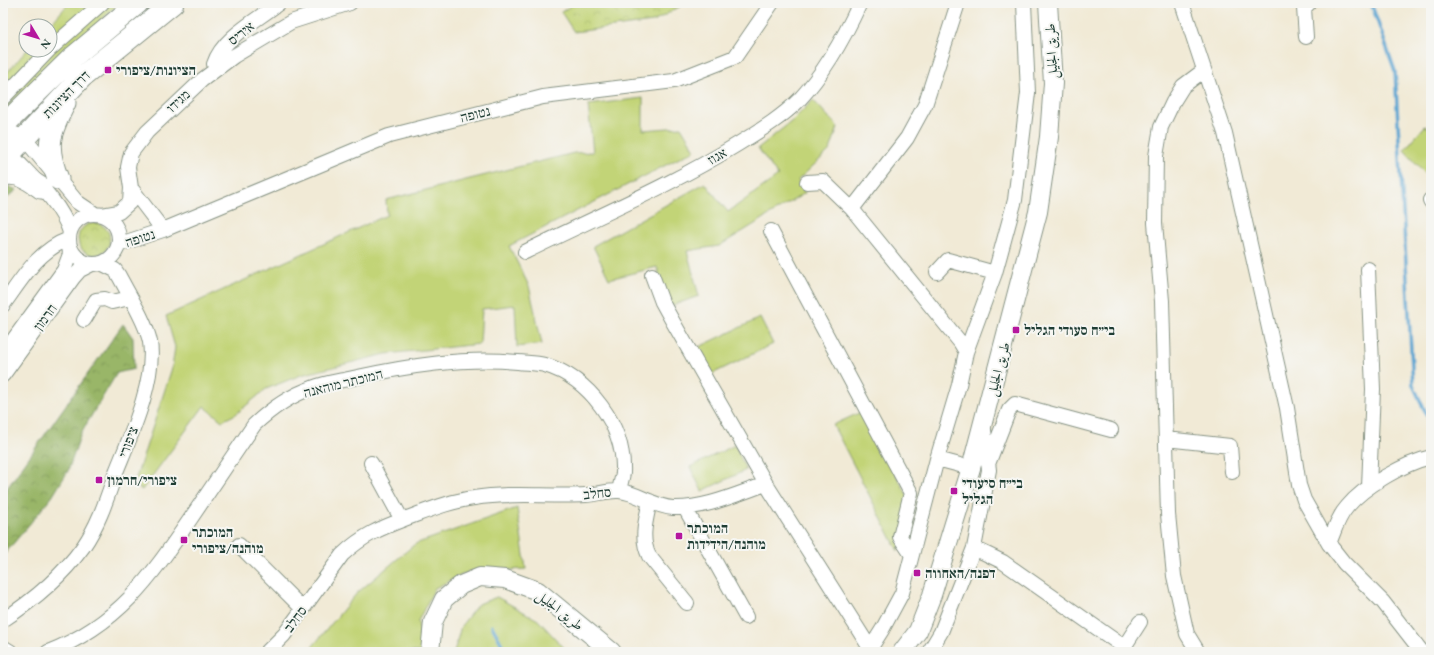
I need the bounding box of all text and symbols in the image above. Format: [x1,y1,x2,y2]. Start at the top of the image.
street label: איריס [224,17,258,49]
north arrow [18,18,58,58]
street label: طريق الجليل [1041,23,1063,79]
text: N [38,36,54,52]
place label: הציונות/ציפורי [116,61,196,79]
marker: הציונות/ציפורי [103,65,113,75]
street label: דרך הציונות [38,66,94,122]
street label: מגידו [162,85,194,117]
street label: נטופה [458,102,492,126]
street label: אגוז [704,143,730,169]
street label: נטופה [123,225,157,251]
street label: חרמון [29,300,61,334]
place label: בי״ח סעודי הגליל [1024,321,1115,339]
marker: בי״ח סעודי הגליל [1011,325,1021,335]
street label: طريق الجليل [982,340,1016,399]
street label: המוכתר מוהאנה [301,364,385,402]
street label: ציפורי [114,424,142,460]
place label: ציפורי/חרמון [107,471,177,489]
place label: בי״ח סיעודי הגליל [962,474,1023,508]
marker: ציפורי/חרמון [94,475,104,485]
street label: סחלב [582,483,612,503]
marker: בי״ח סיעודי הגליל [949,486,959,496]
place label: המוכתר מוהנה/הידידות [687,519,766,553]
place label: המוכתר מוהנה/ציפורי [192,523,264,557]
marker: המוכתר מוהנה/הידידות [674,531,684,541]
marker: המוכתר מוהנה/ציפורי [179,535,189,545]
place label: דפנה/האחווה [925,564,996,582]
marker: דפנה/האחווה [912,568,922,578]
street label: طريق الجليل [531,586,587,636]
street label: סחלב [279,602,311,636]

